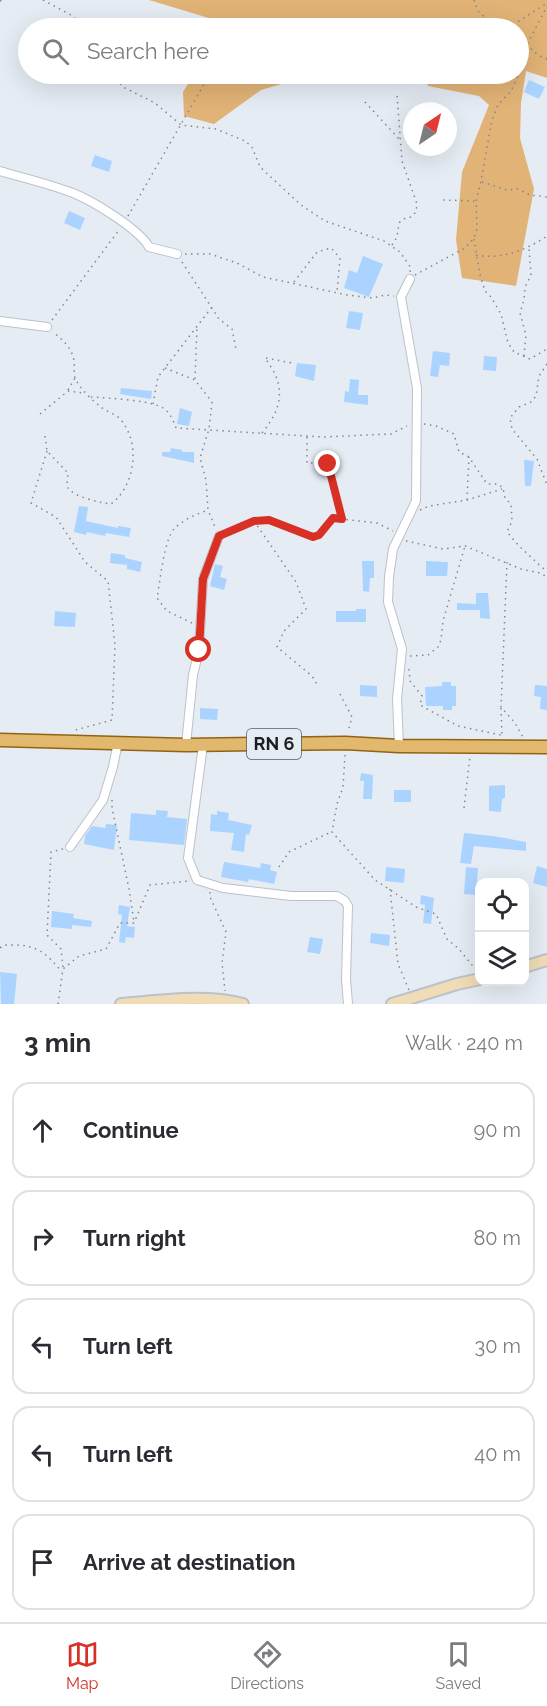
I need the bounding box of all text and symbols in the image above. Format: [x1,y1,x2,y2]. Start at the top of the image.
search box [18,18,529,84]
icon: search [39,35,72,68]
text: Search here [87,38,209,64]
north arrow [403,102,457,156]
route end [314,450,340,476]
route start [185,636,211,662]
road number: RN 6 [247,729,301,759]
map controls [475,878,529,986]
button: locate [475,878,529,932]
button: layers [475,932,529,986]
text: 3 min [24,1028,91,1058]
text: Walk · 240 m [405,1031,523,1055]
icon: ahead [26,1114,59,1147]
text: Continue [83,1117,179,1143]
text: 90 m [474,1118,521,1142]
icon: right [26,1222,59,1255]
text: Turn right [83,1225,186,1251]
text: 80 m [473,1226,521,1250]
icon: left [26,1330,59,1363]
text: Turn left [83,1333,173,1359]
text: 30 m [475,1334,521,1358]
icon: left [26,1438,59,1471]
text: Turn left [83,1441,173,1467]
text: 40 m [474,1442,521,1466]
icon: arrive [26,1546,59,1579]
text: Arrive at destination [83,1549,296,1575]
tab: Map [66,1638,99,1693]
tab: Directions [230,1638,304,1693]
tab: Saved [435,1638,481,1693]

